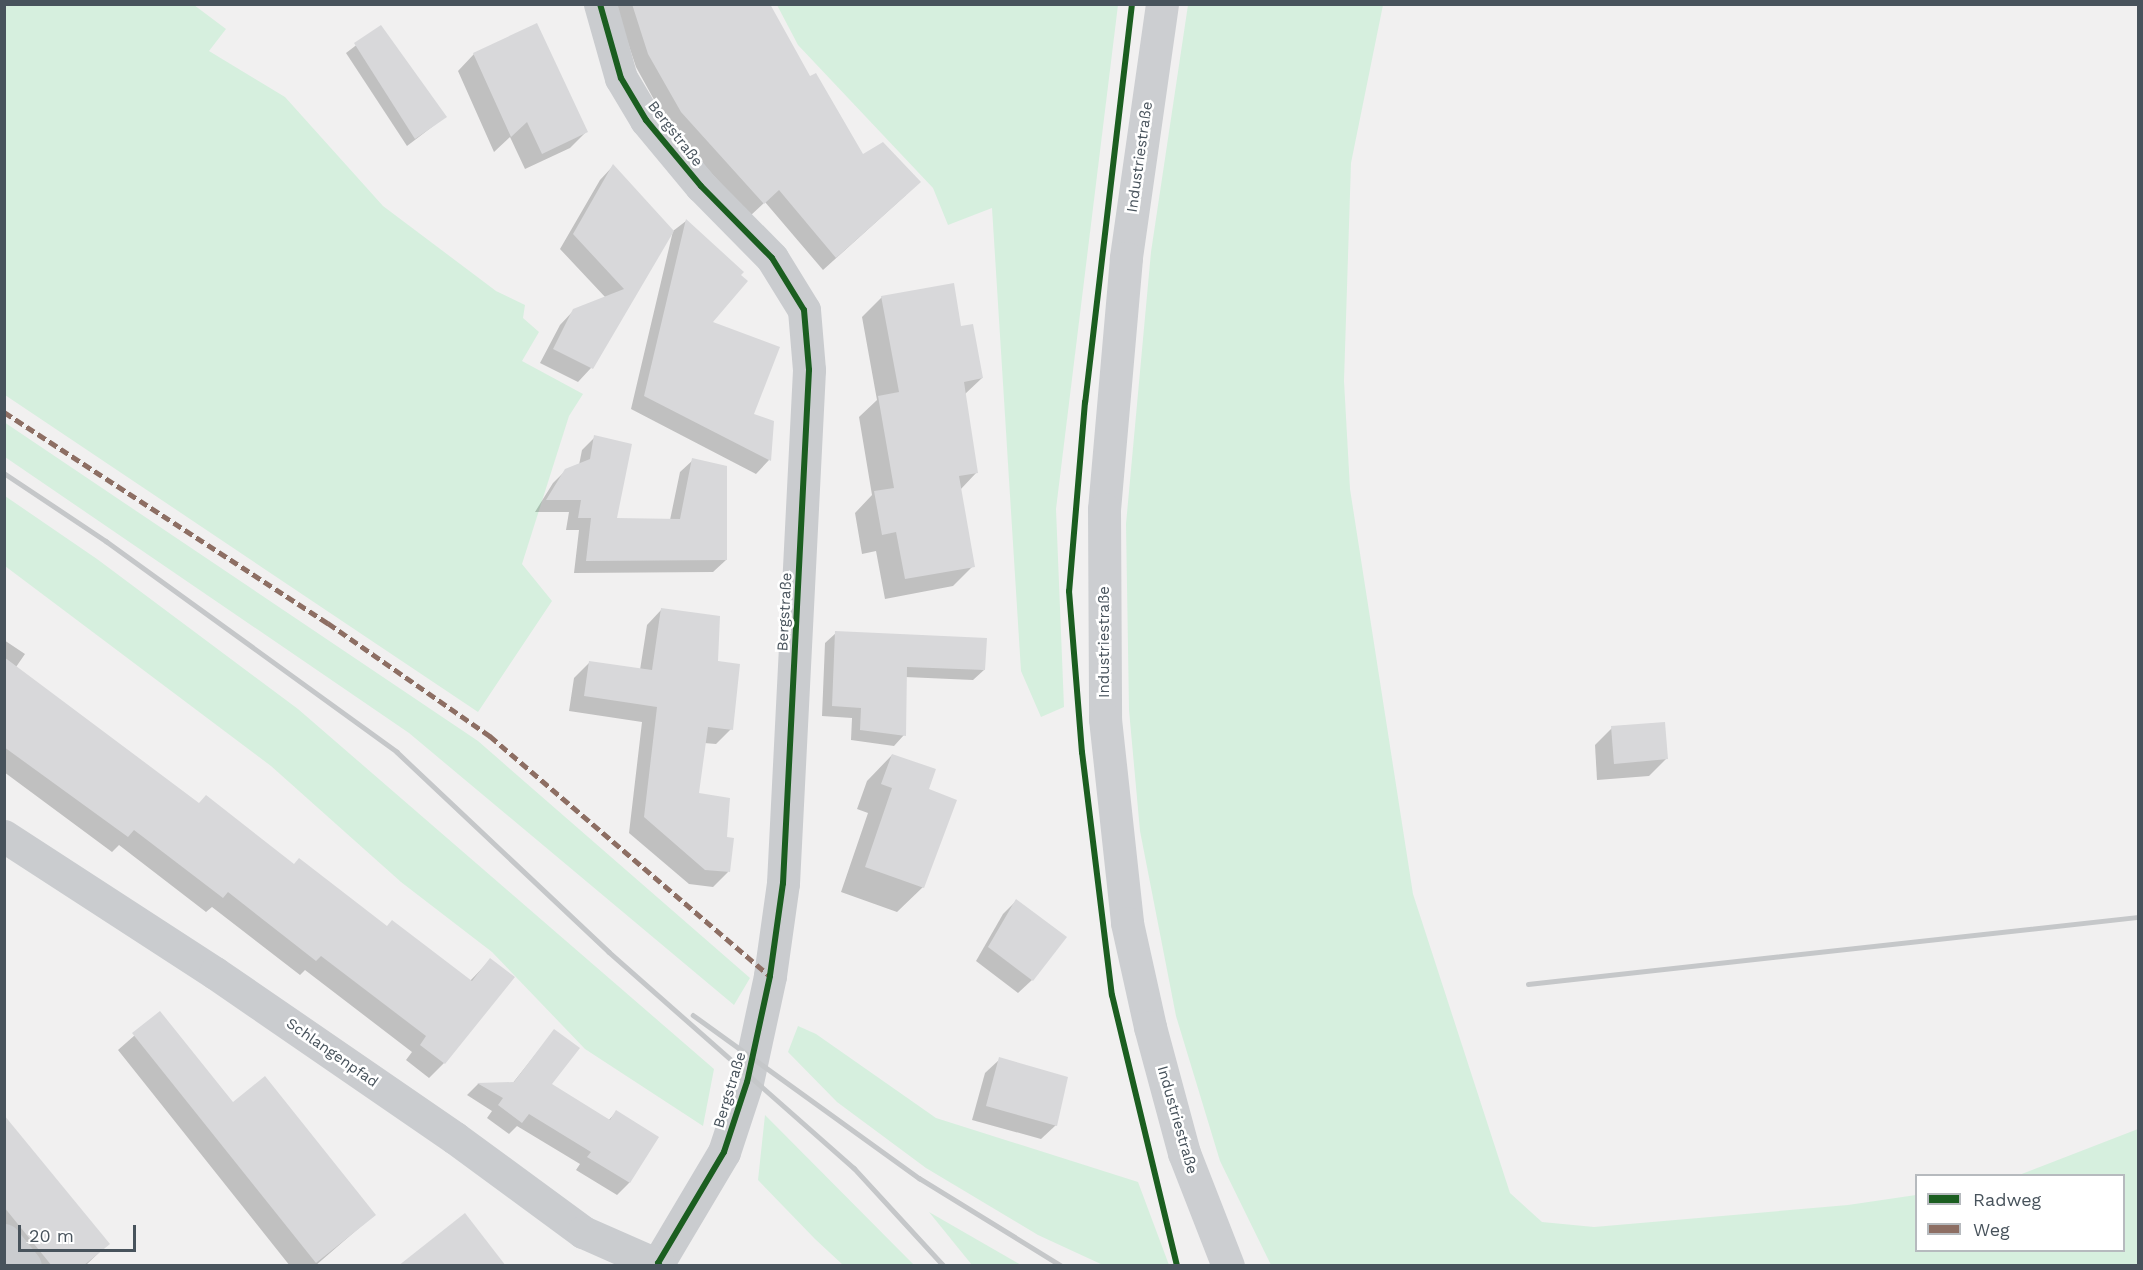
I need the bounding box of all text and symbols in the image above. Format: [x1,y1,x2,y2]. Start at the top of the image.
street label: Bergstraße [644,97,706,171]
street label: Industriestraße [1123,100,1157,214]
street label: Bergstraße [774,572,796,652]
street label: Industriestraße [1096,586,1114,698]
street label: Schlangenpfad [283,1015,381,1091]
street label: Bergstraße [710,1050,750,1130]
street label: Industriestraße [1153,1064,1201,1176]
legend [1915,1174,2125,1252]
text: Radweg [1973,1189,2041,1210]
scale bar [21,1213,140,1251]
text: Weg [1973,1219,2010,1240]
text: 20 m [29,1225,74,1246]

